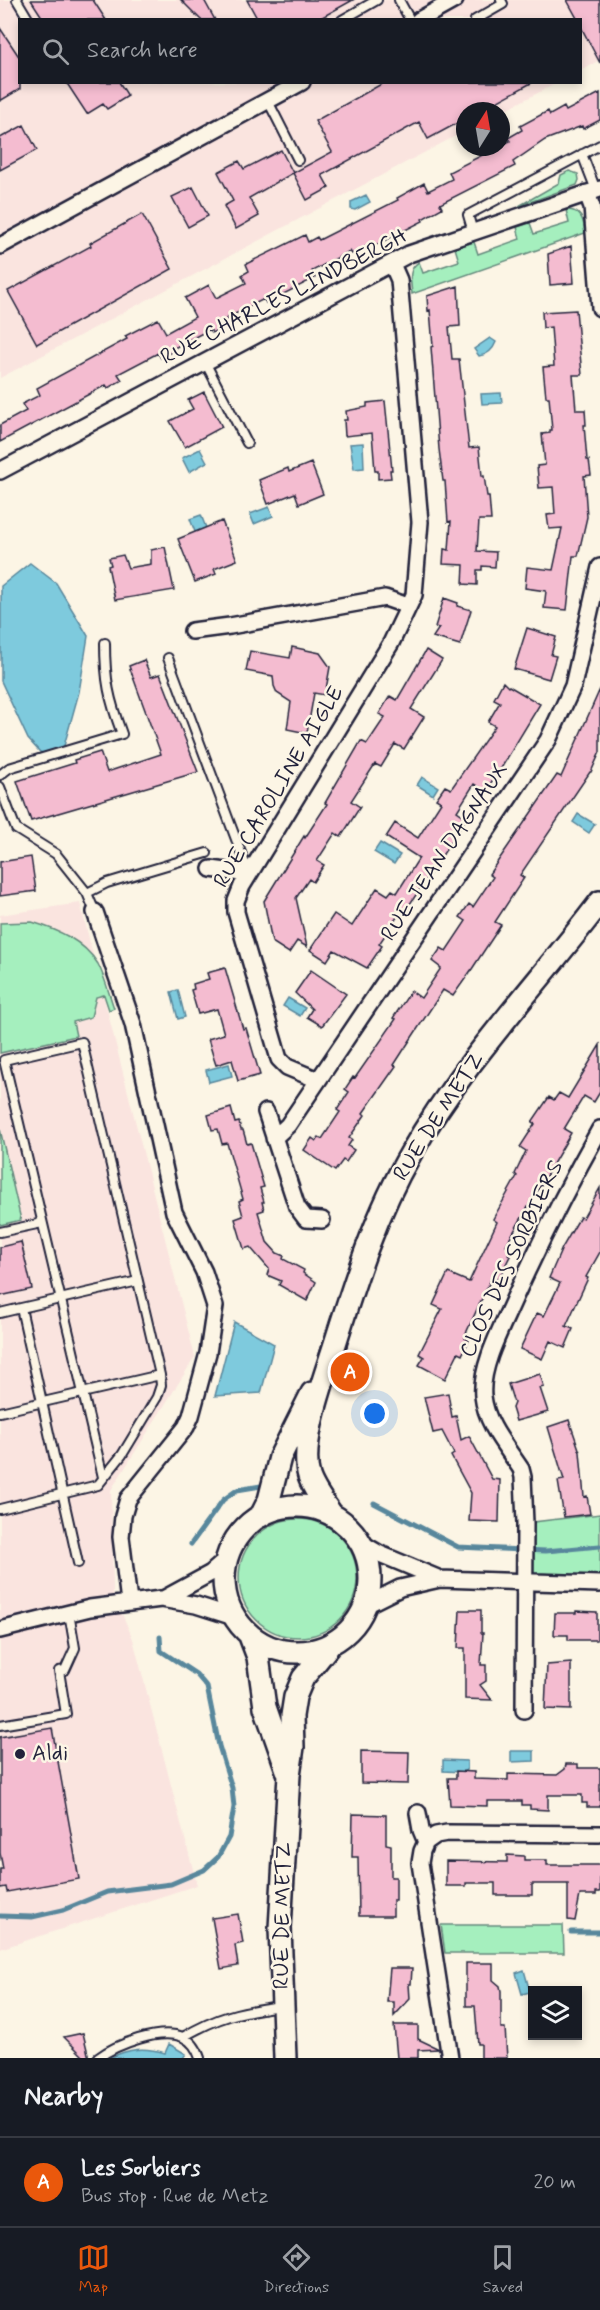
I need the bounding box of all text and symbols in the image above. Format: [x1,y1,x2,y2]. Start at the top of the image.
search box [18,18,582,84]
icon: search [39,35,72,68]
text: Search here [87,37,198,65]
north arrow [456,102,510,156]
street label: RUE CHARLES LINDBERGH [156,222,412,372]
street label: RUE CAROLINE AIGLE [208,681,351,893]
street label: RUE JEAN DAGNAUX [375,757,515,947]
street label: RUE DE METZ [387,1047,491,1186]
street label: CLOS DES SORBIERS [454,1156,570,1362]
pin: A [330,1350,370,1394]
your location [360,1399,389,1428]
place label: Aldi [32,1740,68,1768]
marker: Aldi [13,1747,27,1761]
street label: RUE DE METZ [268,1842,298,1990]
map controls [528,1986,582,2040]
button: layers [528,1986,582,2040]
text: Nearby [24,2080,103,2114]
text: Les Sorbiers [81,2155,201,2183]
text: A [37,2169,50,2196]
text: 20 m [533,2169,576,2196]
text: Bus stop · Rue de Metz [81,2183,269,2210]
tab: Map [77,2241,110,2298]
tab: Directions [263,2241,329,2298]
tab: Saved [483,2241,523,2298]

